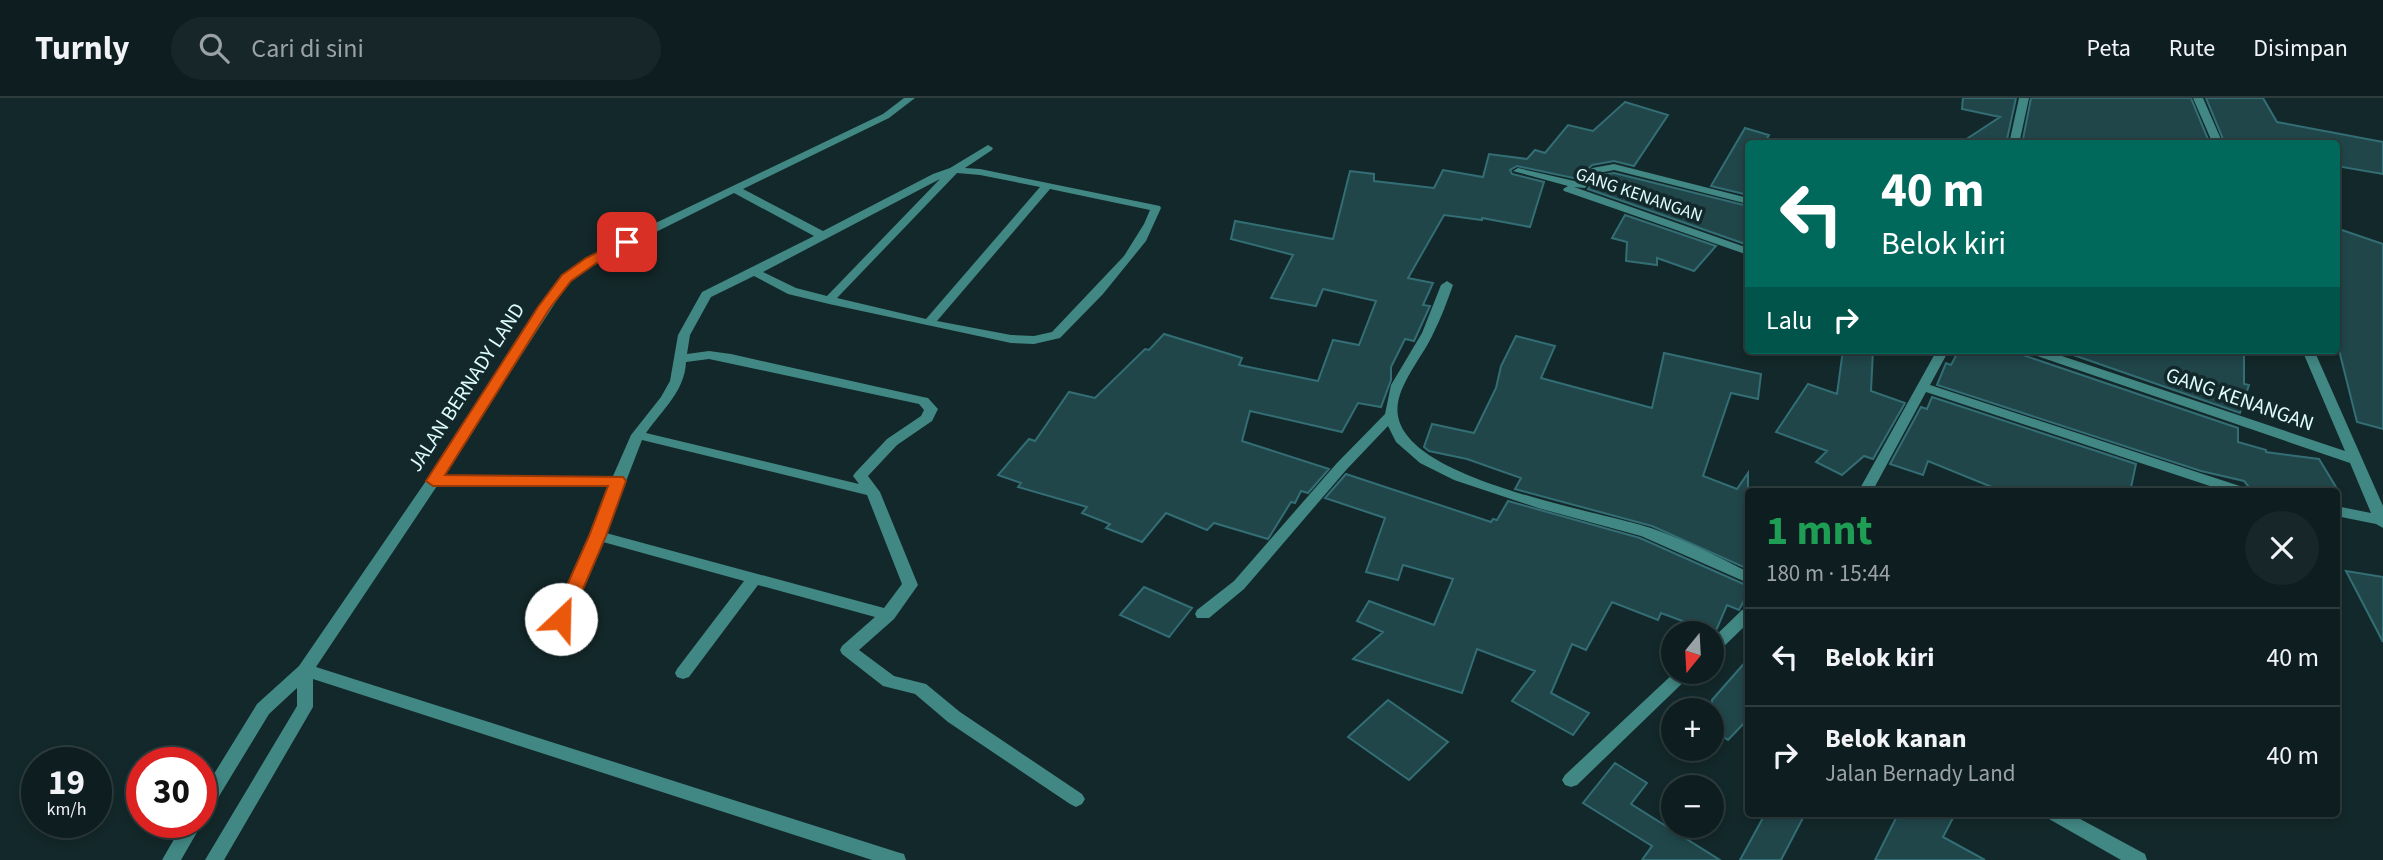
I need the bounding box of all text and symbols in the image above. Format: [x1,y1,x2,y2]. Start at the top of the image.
search box [171,17,661,80]
text: Turnly [35,25,129,72]
icon: search [195,29,233,67]
text: Cari di sini [251,30,364,67]
text: Peta [2086,31,2131,66]
text: Rute [2169,31,2215,66]
text: Disimpan [2253,31,2348,66]
text: 40 m [1881,156,1985,226]
street label: GANG KENANGAN [1572,162,1706,228]
icon: left [1766,168,1857,259]
pin [597,212,657,272]
text: Belok kiri [1881,221,2006,267]
icon: arrive [608,223,646,261]
street label: JALAN BERNADY LAND [400,297,532,477]
icon: right [1827,301,1865,339]
text: Lalu [1766,302,1813,339]
street label: GANG KENANGAN [2162,360,2318,438]
text: 1 mnt [1766,501,1873,561]
button: close [2245,511,2319,585]
text: 180 m · 15:44 [1766,557,1890,590]
position arrow [524,582,598,656]
north arrow [1661,621,1724,684]
map controls [1661,621,1724,838]
icon: left [1766,638,1804,676]
text: Belok kiri [1825,639,1934,676]
text: 40 m [2266,639,2319,676]
button: + [1661,698,1724,761]
text: Belok kanan [1825,720,1967,757]
icon: right [1766,736,1804,774]
text: 40 m [2266,737,2319,774]
speed limit sign: 30 [126,747,217,838]
text: Jalan Bernady Land [1825,757,2016,790]
text: 19 [48,758,85,808]
button: − [1661,775,1724,838]
text: km/h [47,797,86,822]

